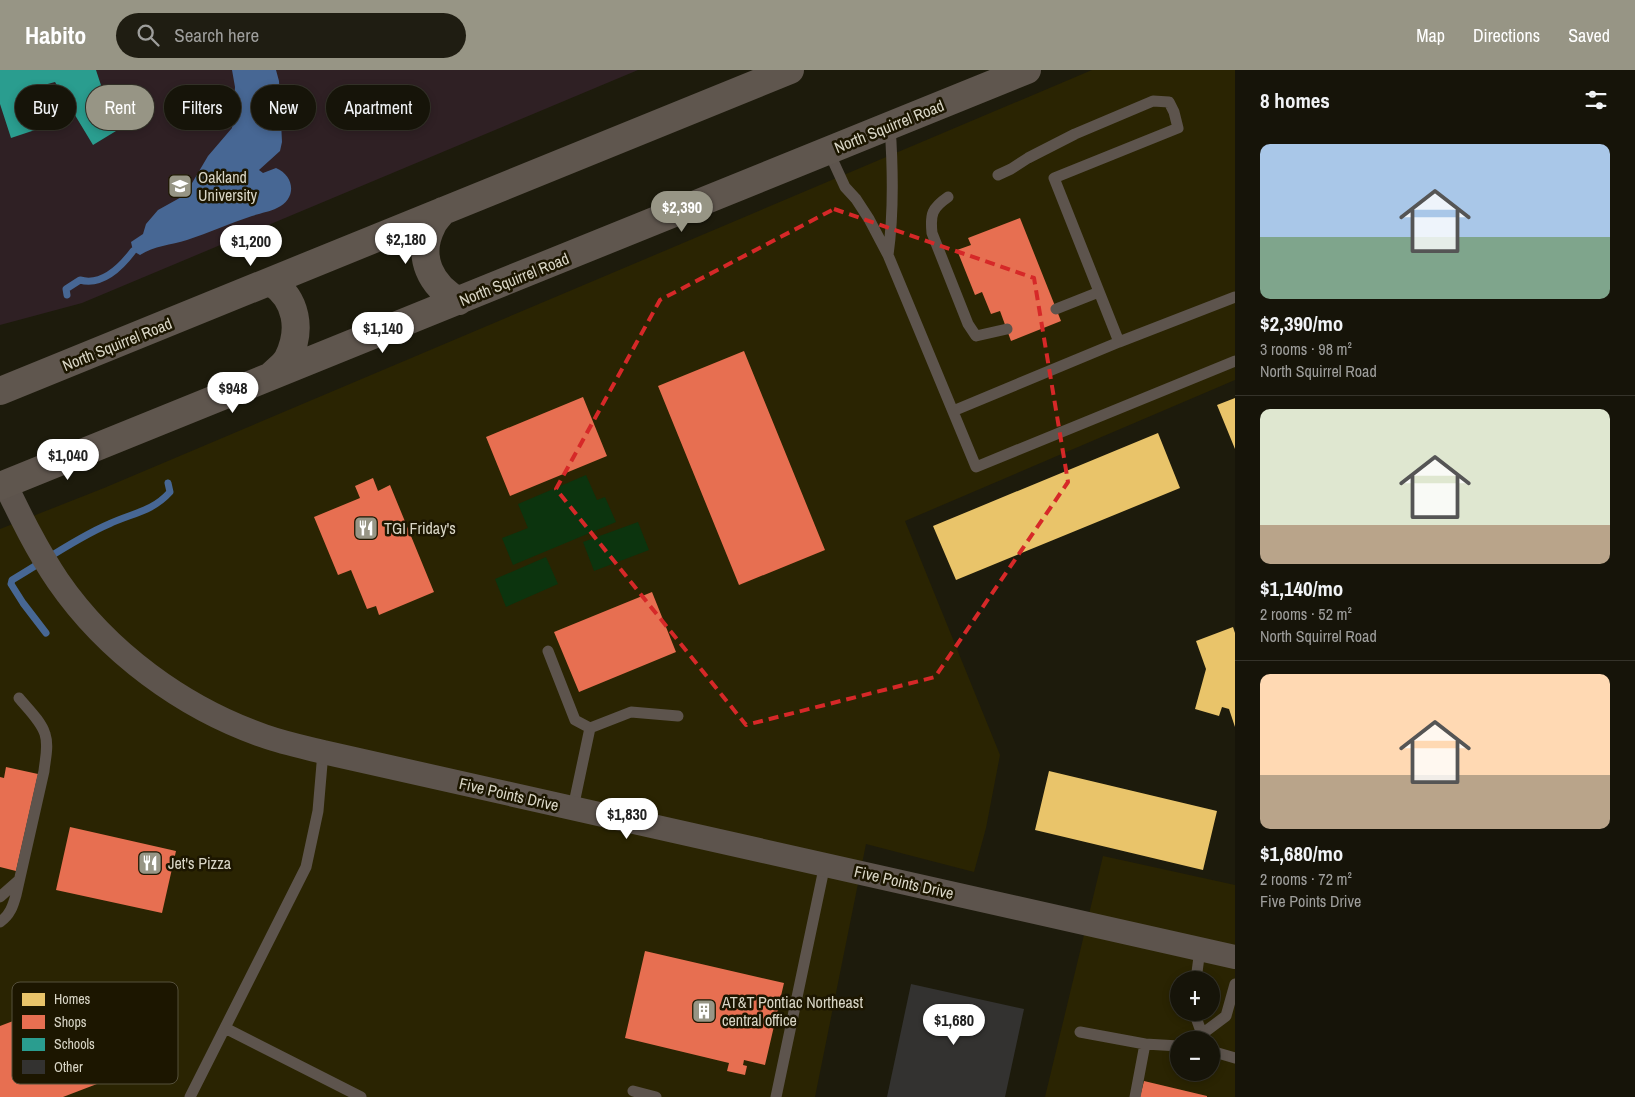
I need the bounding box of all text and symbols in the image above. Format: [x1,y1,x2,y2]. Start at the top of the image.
search box [116,13,466,58]
text: Habito [25,19,86,51]
icon: search [134,21,162,49]
text: Search here [174,22,259,48]
text: Map [1416,23,1445,48]
text: Directions [1473,23,1540,48]
text: Saved [1568,23,1610,48]
chip: Buy [15,85,76,130]
chip: Rent [86,85,154,130]
chip: Filters [164,85,241,130]
chip: New [251,85,316,130]
chip: Apartment [326,85,430,130]
text: 8 homes [1260,86,1330,115]
icon: filters [1582,86,1610,114]
street label: North Squirrel Road [831,94,947,158]
place label: Oakland University [198,166,257,206]
school or university icon: Oakland University [167,173,193,199]
icon: home [1390,176,1480,266]
pin: $2,390 [641,190,723,233]
text: $2,390 [662,196,702,218]
pin: $2,180 [365,222,447,265]
pin: $1,200 [210,224,292,267]
text: $2,180 [386,228,426,250]
text: $1,200 [231,230,271,252]
street label: North Squirrel Road [456,247,572,311]
text: $2,390/mo [1260,309,1343,338]
street label: North Squirrel Road [59,312,175,376]
pin: $1,140 [342,312,424,354]
text: $1,140 [363,317,403,339]
text: 3 rooms · 98 m² [1260,338,1352,360]
text: North Squirrel Road [1260,360,1377,382]
pin: $948 [203,372,263,414]
text: $948 [218,377,248,399]
pin: $1,040 [27,438,109,481]
icon: home [1390,442,1480,532]
text: $1,040 [48,444,88,466]
restaurant icon: TGI Friday's [353,515,379,541]
place label: TGI Friday's [384,517,456,539]
text: $1,140/mo [1260,574,1343,603]
text: 2 rooms · 52 m² [1260,603,1352,625]
text: North Squirrel Road [1260,625,1377,647]
icon: home [1390,707,1480,797]
street label: Five Points Drive [457,772,561,816]
pin: $1,830 [586,798,668,840]
text: $1,830 [607,803,647,825]
text: $1,680/mo [1260,839,1343,868]
restaurant icon: Jet's Pizza [137,850,163,876]
place label: Jet's Pizza [168,852,232,874]
street label: Five Points Drive [852,860,956,904]
text: 2 rooms · 72 m² [1260,868,1352,890]
text: Five Points Drive [1260,890,1361,912]
map controls [1170,971,1220,1081]
button: + [1170,971,1220,1021]
legend [12,982,178,1084]
text: Homes [54,990,91,1008]
place label: AT&T Pontiac Northeast central office [721,991,863,1031]
building icon: AT&T Pontiac Northeast central office [691,998,717,1024]
pin: $1,680 [913,1004,995,1046]
text: $1,680 [934,1009,974,1031]
text: Shops [54,1013,87,1031]
button: − [1170,1031,1220,1081]
text: Schools [54,1035,95,1053]
text: Other [54,1058,83,1076]

